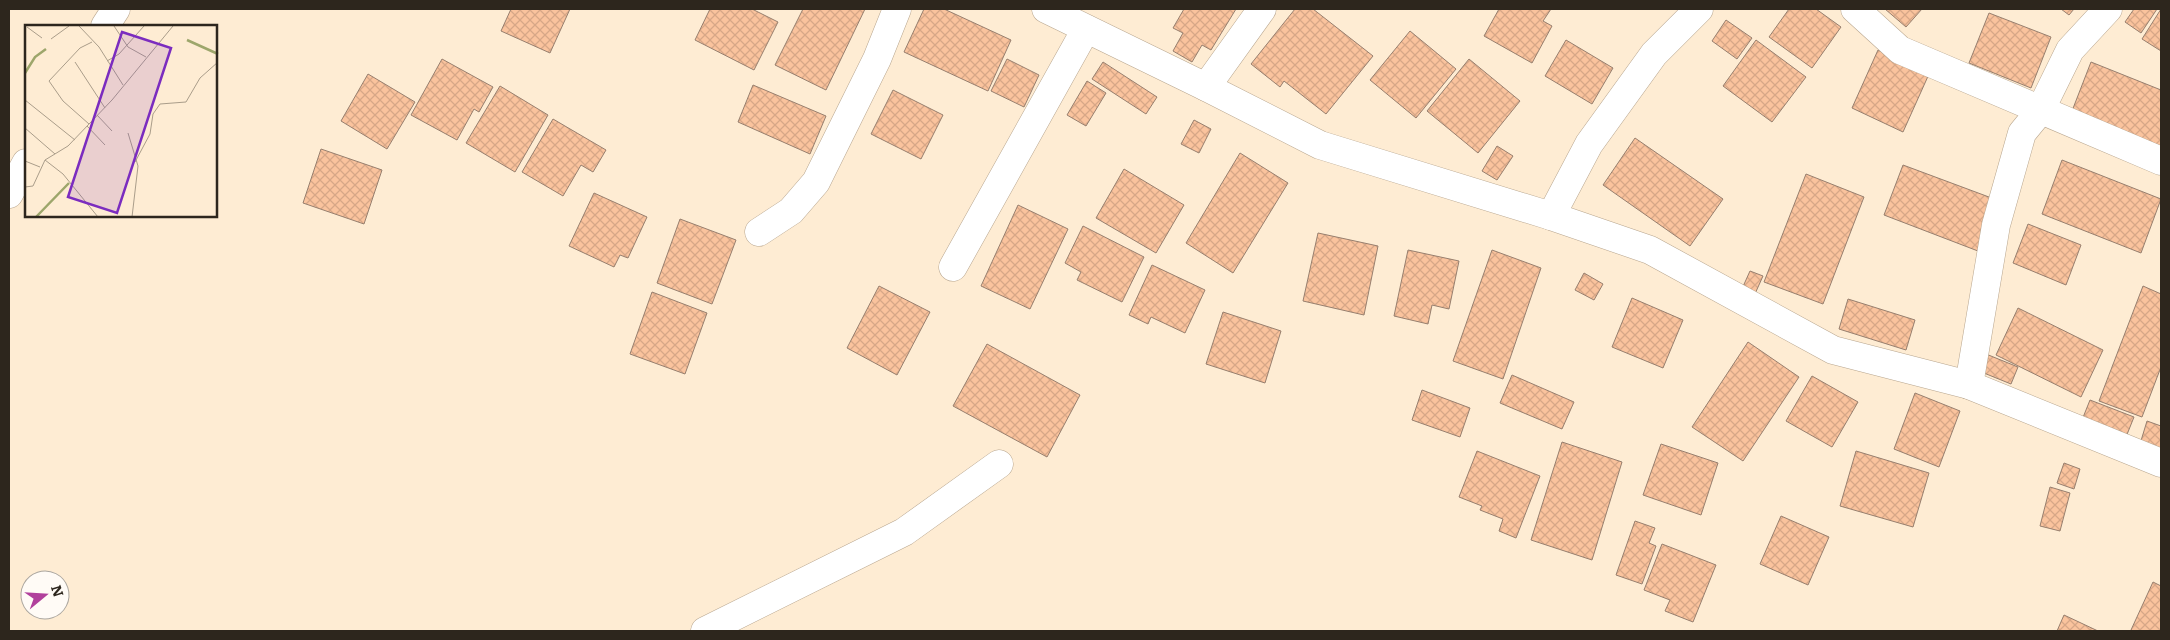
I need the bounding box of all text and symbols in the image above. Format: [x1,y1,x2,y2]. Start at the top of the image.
inset map [25,25,218,218]
north arrow [20,570,70,620]
text: N [47,582,70,600]

